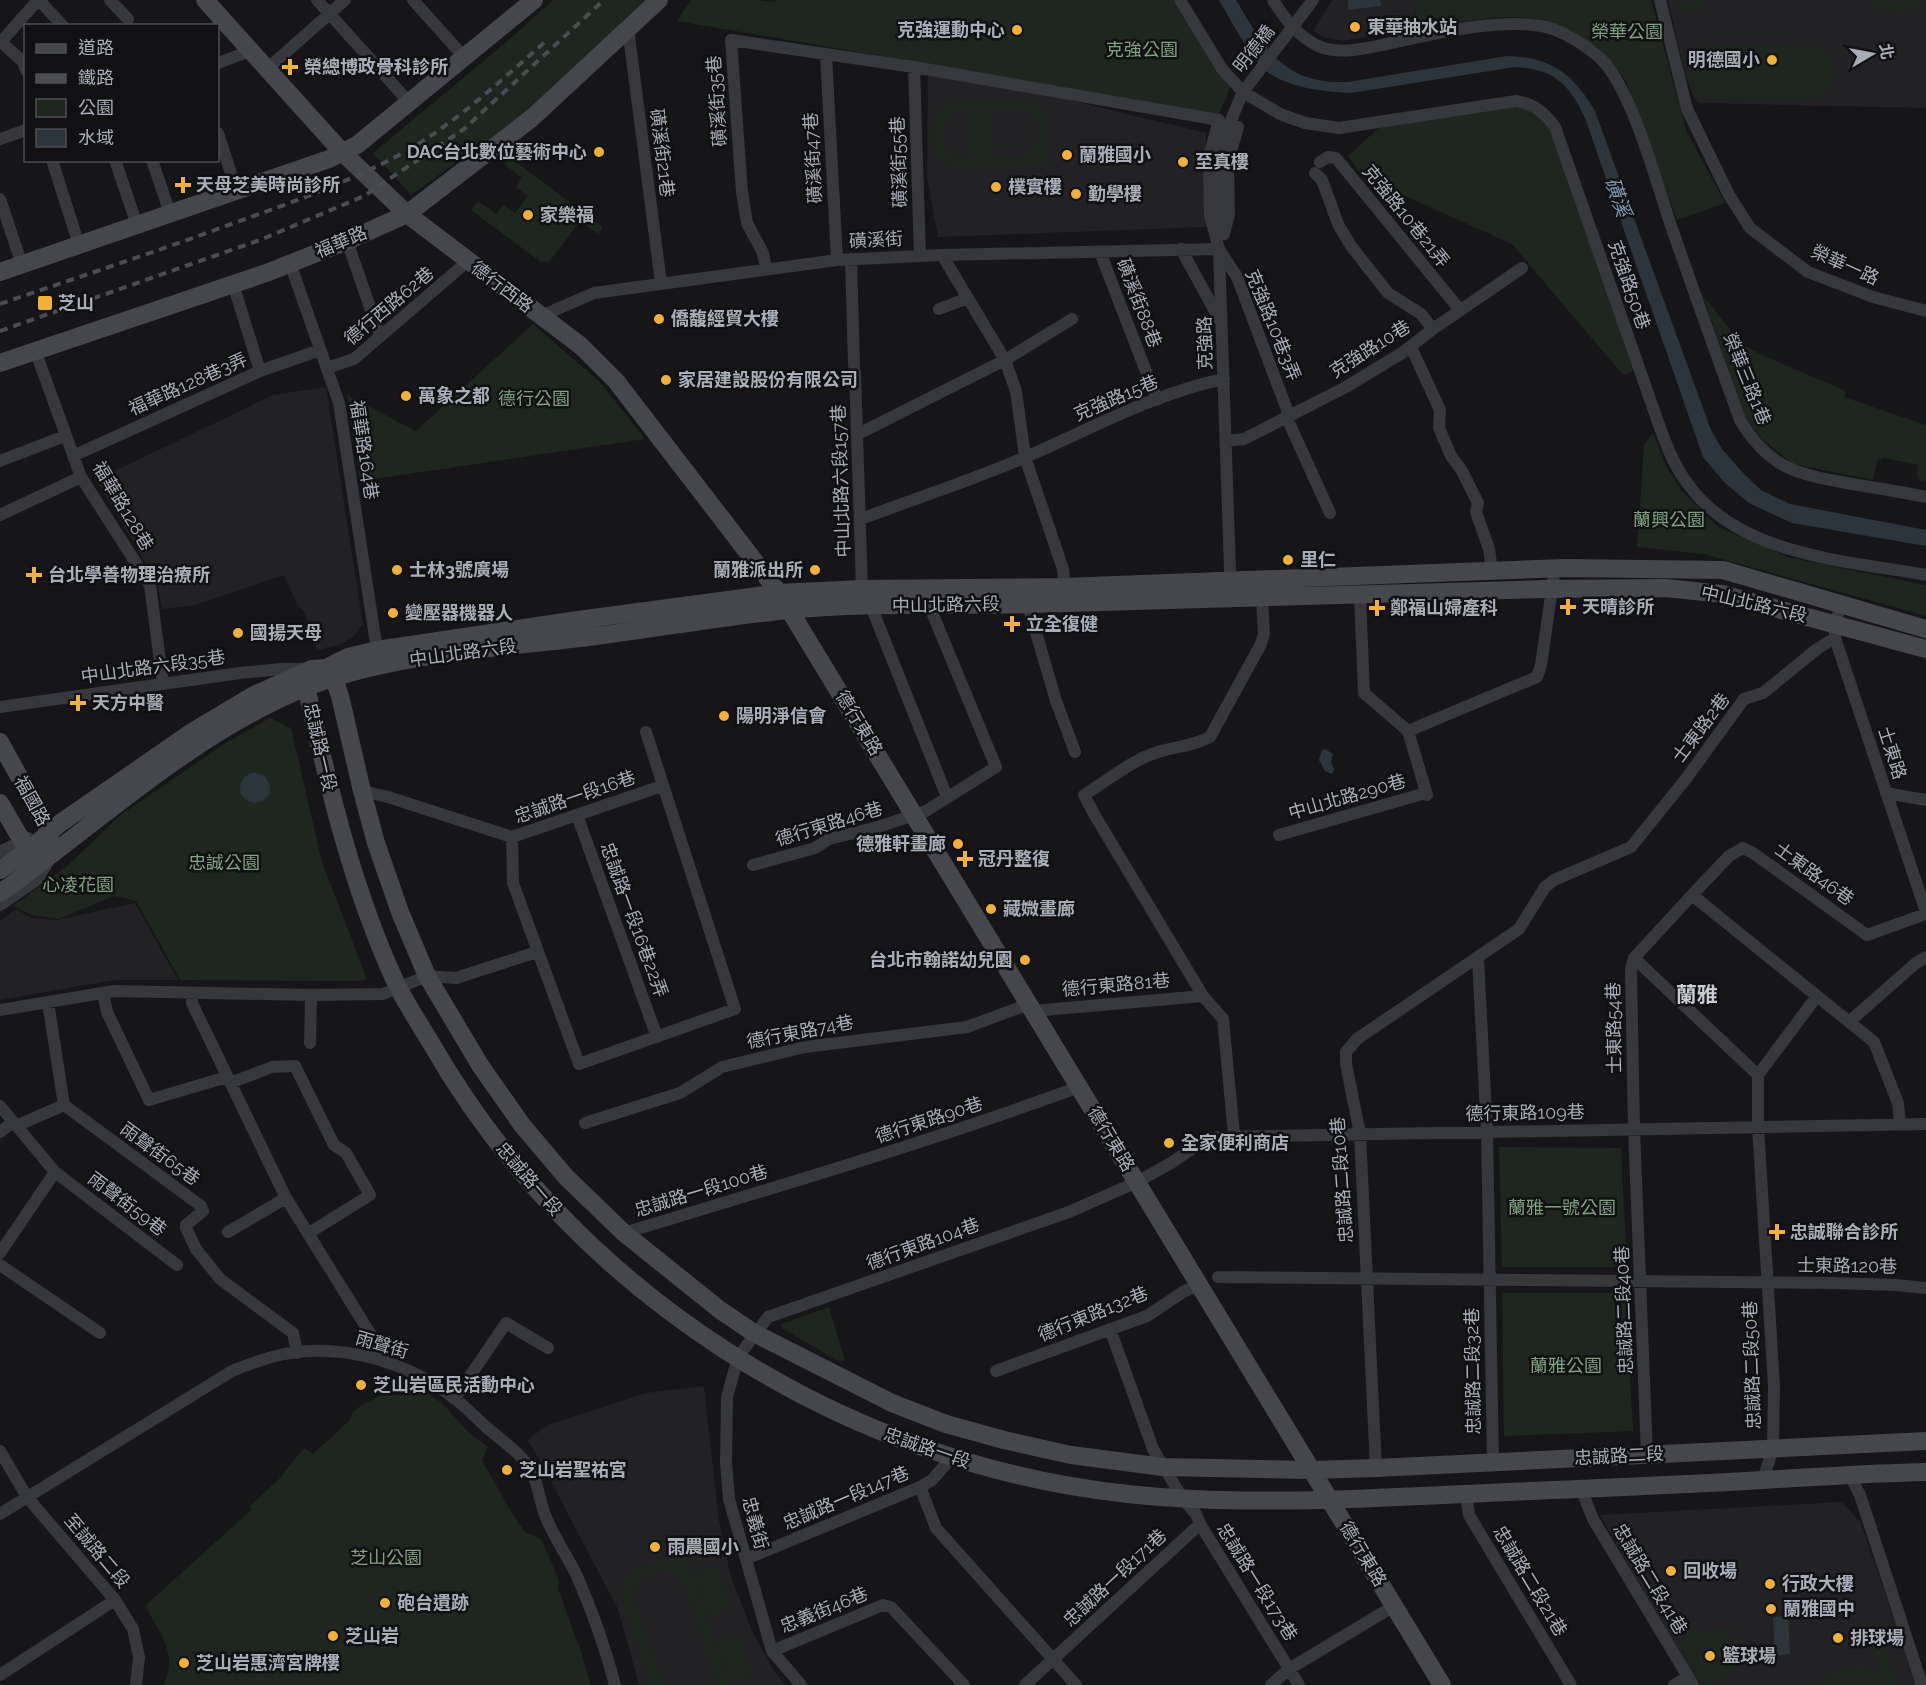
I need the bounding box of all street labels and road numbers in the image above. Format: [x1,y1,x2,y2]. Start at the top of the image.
street label: 明德橋 [1229,21,1279,76]
street label: 磺溪街35巷 [703,55,730,147]
street label: 磺溪街21巷 [647,107,678,198]
street label: 磺溪街47巷 [800,112,825,204]
street label: 磺溪街55巷 [886,116,911,208]
street label: 克強路10巷21弄 [1359,160,1454,271]
street label: 福華路 [312,221,370,262]
street label: 磺溪街 [848,228,903,251]
street label: 克強路50巷 [1604,238,1655,332]
street label: 榮華一路 [1808,240,1882,289]
street label: 磺溪街88巷 [1113,255,1166,350]
street label: 德行西路 [467,257,537,317]
street label: 德行西路62巷 [340,262,438,349]
street label: 克強路10巷3弄 [1242,266,1305,384]
street label: 克強路 [1194,316,1215,370]
street label: 克強路10巷 [1326,316,1414,382]
street label: 榮華三路1巷 [1719,330,1776,428]
street label: 福華路128巷3弄 [125,348,250,419]
street label: 克強路15巷 [1071,370,1161,425]
street label: 福華路164巷 [346,399,383,501]
street label: 中山北路六段157巷 [827,404,854,558]
street label: 福華路128巷 [89,458,158,554]
street label: 中山北路六段 [1699,581,1809,626]
street label: 中山北路六段 [892,593,1000,616]
street label: 中山北路六段 [408,635,518,670]
street label: 中山北路六段35巷 [79,646,226,687]
street label: 德行東路 [832,686,887,759]
street label: 士東路2巷 [1668,689,1733,767]
street label: 忠誠路一段 [300,701,341,793]
street label: 士東路 [1874,724,1911,782]
street label: 忠誠路一段16巷 [512,766,638,827]
street label: 中山北路290巷 [1286,770,1408,823]
street label: 福國路 [10,772,55,829]
street label: 德行東路46巷 [773,797,885,850]
street label: 士東路46巷 [1771,838,1858,909]
street label: 忠誠路一段16巷22弄 [597,839,672,1000]
street label: 德行東路81巷 [1061,969,1171,1000]
street label: 士東路54巷 [1602,982,1625,1074]
street label: 德行東路74巷 [745,1011,855,1052]
street label: 德行東路90巷 [873,1092,985,1147]
street label: 德行東路109巷 [1465,1101,1585,1124]
street label: 德行東路 [1084,1102,1139,1175]
street label: 忠誠路二段10巷 [1327,1116,1356,1244]
street label: 雨聲街65巷 [117,1118,204,1189]
street label: 忠誠路一段 [492,1138,567,1220]
street label: 忠誠路一段100巷 [632,1160,770,1221]
street label: 雨聲街59巷 [84,1167,171,1240]
street label: 德行東路104巷 [864,1213,982,1274]
street label: 忠誠路二段40巷 [1611,1245,1636,1375]
street label: 士東路120巷 [1797,1254,1897,1277]
street label: 德行東路132巷 [1035,1282,1151,1345]
street label: 忠誠路二段50巷 [1739,1300,1764,1430]
street label: 忠誠路二段32巷 [1461,1307,1484,1435]
street label: 雨聲街 [353,1327,411,1362]
street label: 忠誠路一段 [881,1423,973,1472]
street label: 忠誠路二段 [1573,1443,1664,1468]
street label: 忠誠路一段147巷 [780,1461,912,1534]
street label: 忠義街 [738,1494,773,1552]
street label: 至誠路二段 [60,1509,134,1592]
street label: 德行東路 [1336,1517,1391,1590]
street label: 忠誠路一段173巷 [1213,1519,1302,1644]
street label: 忠誠路二段41巷 [1609,1520,1692,1638]
street label: 忠誠路二段21巷 [1489,1522,1572,1640]
street label: 忠誠路一段171巷 [1059,1525,1170,1631]
street label: 忠義街46巷 [777,1582,871,1637]

